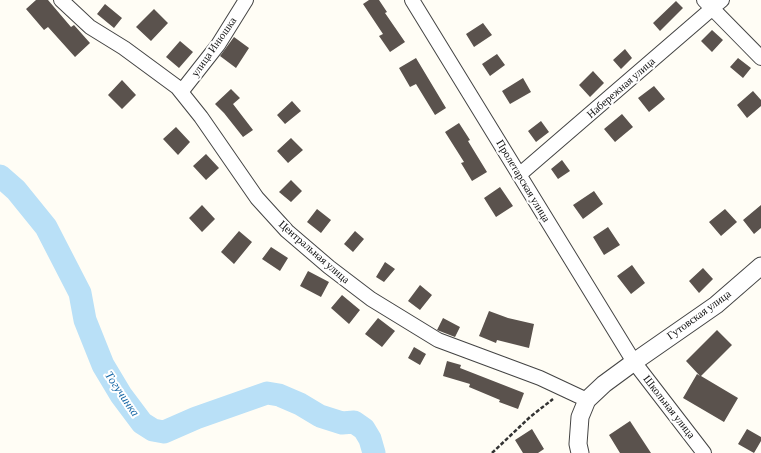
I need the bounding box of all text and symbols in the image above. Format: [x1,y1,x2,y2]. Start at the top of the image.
street label: улица Инюшка [189,15,239,79]
street label: Набережная улица [584,55,658,121]
street label: Пролетарская улица [493,137,553,225]
street label: Центральная улица [276,218,352,286]
street label: Гутовская улица [664,287,734,343]
water label: Тогучинка [102,369,142,419]
street label: Школьная улица [640,373,698,441]

